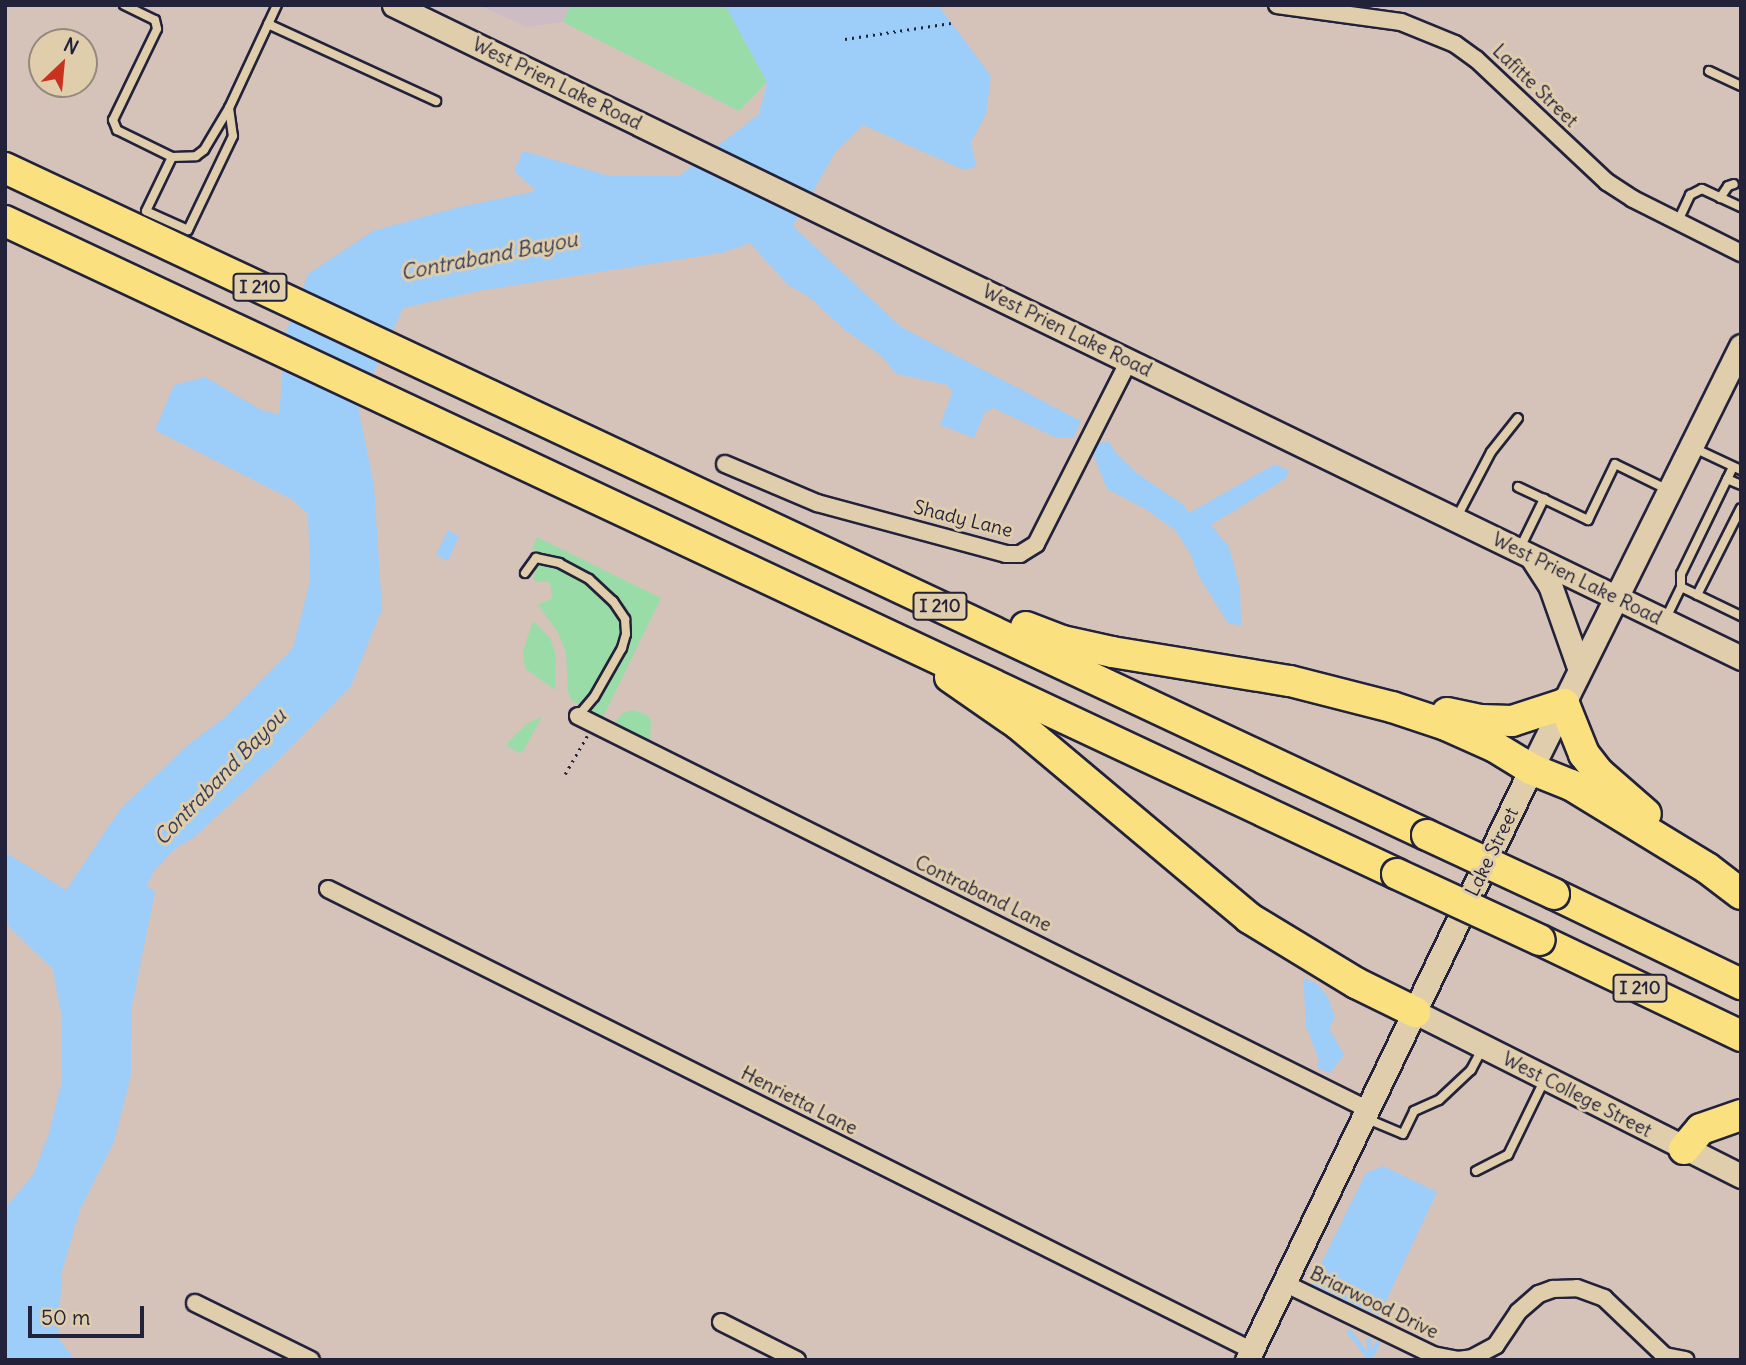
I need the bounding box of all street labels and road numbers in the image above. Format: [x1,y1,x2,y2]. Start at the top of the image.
street label: West Prien Lake Road [469,33,645,135]
street label: Lafitte Street [1488,40,1582,132]
road number: I 210 [232,272,288,302]
street label: West Prien Lake Road [979,280,1155,382]
street label: Shady Lane [911,496,1015,542]
street label: West Prien Lake Road [1489,528,1665,630]
road number: I 210 [912,592,968,620]
street label: Lake Street [1461,804,1523,900]
street label: Contraband Lane [911,851,1055,937]
road number: I 210 [1612,973,1668,1002]
street label: West College Street [1499,1048,1655,1142]
street label: Henrietta Lane [737,1062,861,1140]
street label: Briarwood Drive [1306,1262,1442,1344]

